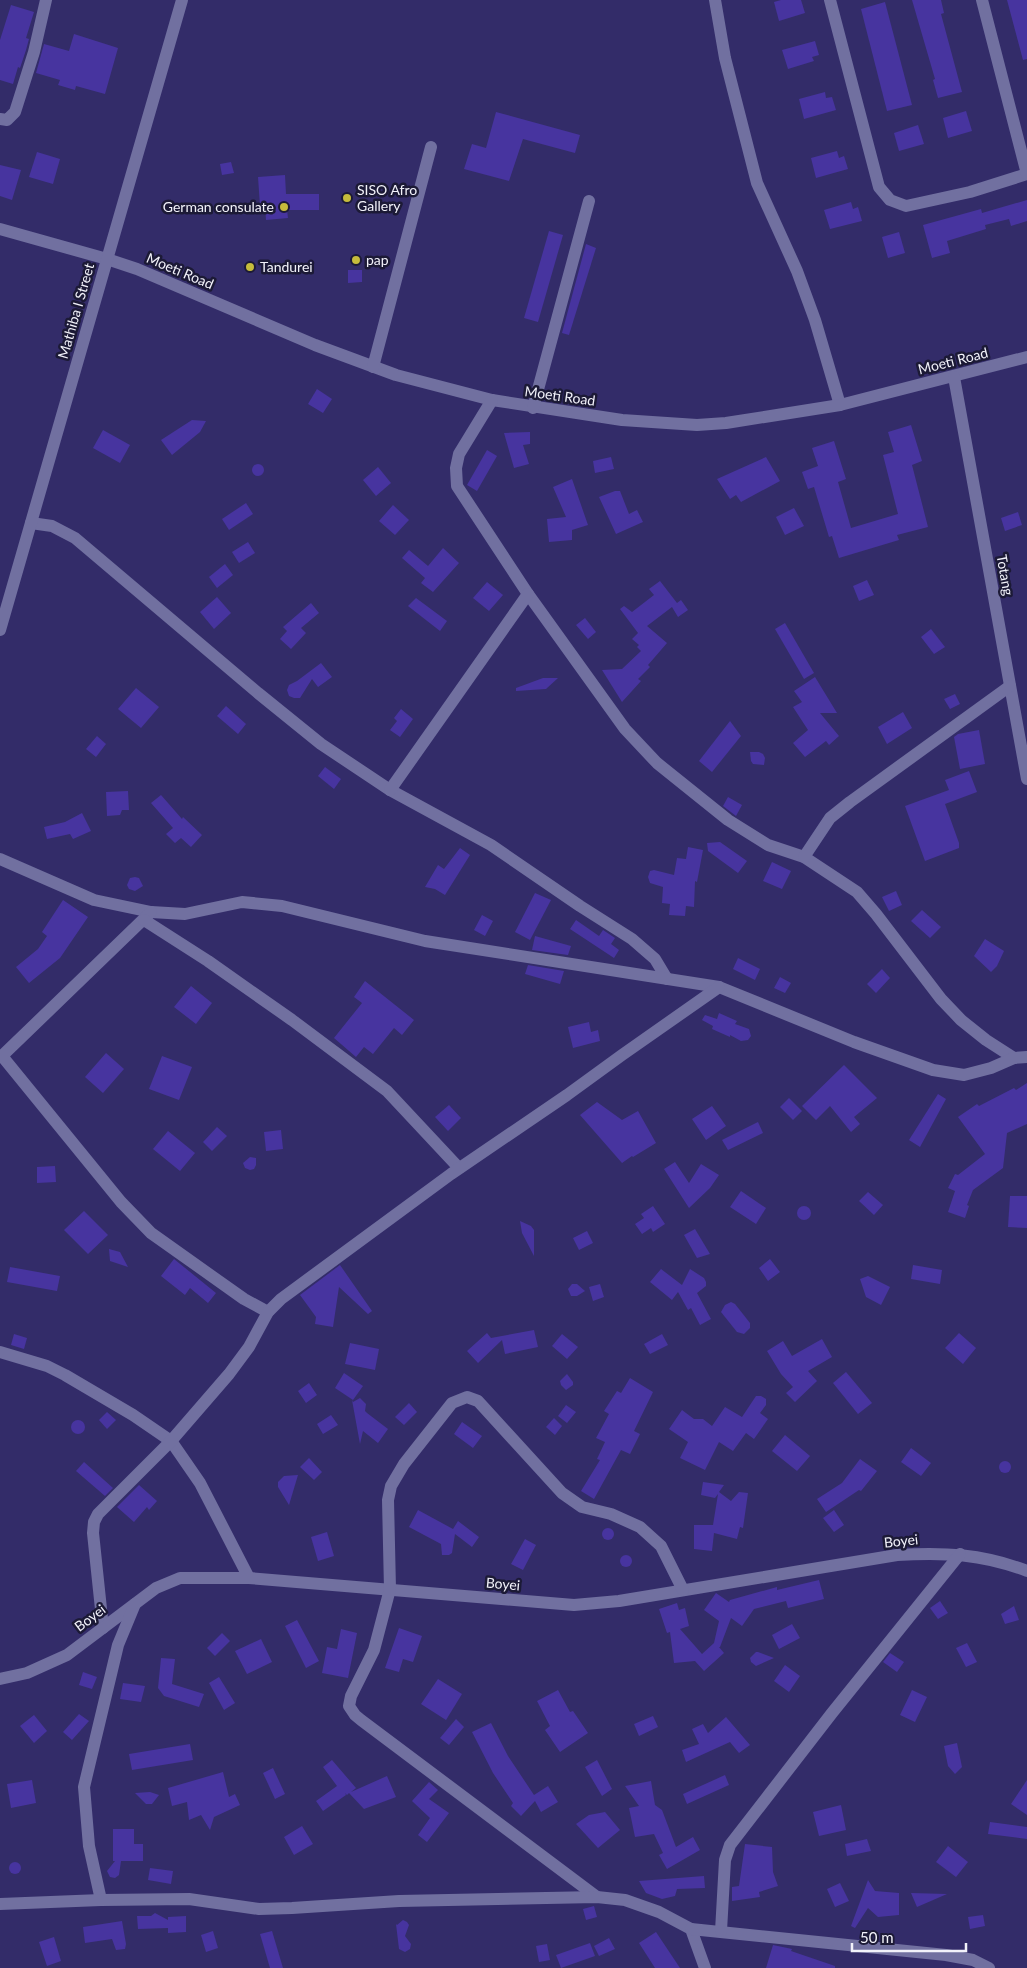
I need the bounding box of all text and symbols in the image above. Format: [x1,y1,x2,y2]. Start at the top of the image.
place label: SISO Afro Gallery [357,181,417,214]
marker: SISO Afro Gallery [341,192,353,204]
place label: German consulate [163,198,274,215]
marker: German consulate [278,201,290,213]
street label: Moeti Road [144,249,216,292]
place label: pap [366,251,389,268]
marker: pap [350,254,362,266]
place label: Tandurei [260,258,313,275]
street label: Mathiba I Street [54,261,97,361]
marker: Tandurei [244,261,256,273]
street label: Moeti Road [916,344,990,377]
street label: Moeti Road [524,382,597,409]
street label: Totang [994,553,1017,597]
street label: Boyei [883,1530,919,1551]
street label: Boyei [485,1574,521,1593]
street label: Boyei [71,1600,109,1635]
scale bar [852,1920,966,1952]
text: 50 m [860,1928,894,1946]

